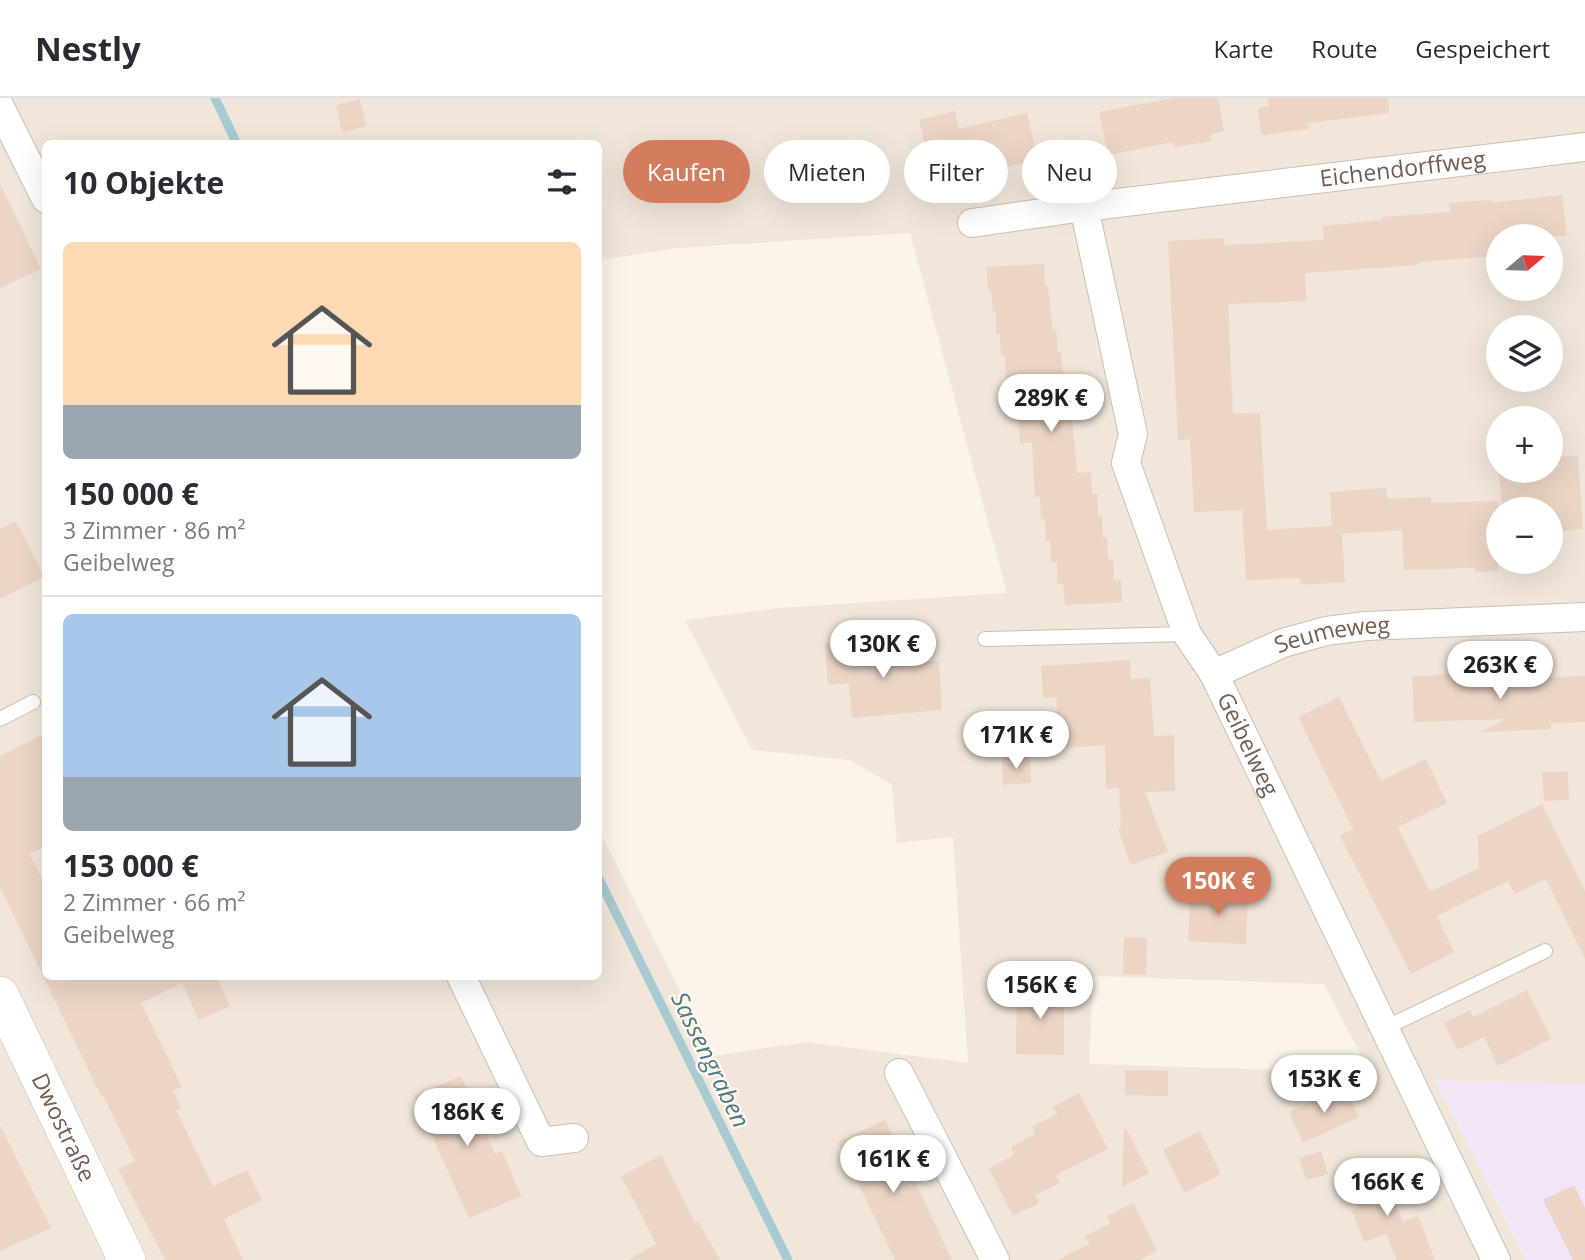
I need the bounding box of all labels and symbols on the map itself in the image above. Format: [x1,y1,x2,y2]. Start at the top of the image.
street label: Eichendorffweg [1318,142,1488,194]
north arrow [1486,224,1563,301]
pin: 289K € [994,374,1108,434]
street label: Seumeweg [1269,608,1391,660]
pin: 130K € [826,620,940,680]
pin: 263K € [1443,642,1557,701]
street label: Geibelweg [1210,687,1288,802]
pin: 171K € [959,712,1073,771]
pin: 150K € [1161,858,1275,917]
pin: 156K € [983,962,1097,1021]
water label: Sassengraben [664,986,758,1133]
pin: 153K € [1267,1056,1381,1115]
street label: Dwostraße [25,1067,104,1187]
pin: 186K € [410,1088,524,1148]
pin: 161K € [836,1136,950,1195]
pin: 166K € [1330,1158,1444,1218]

